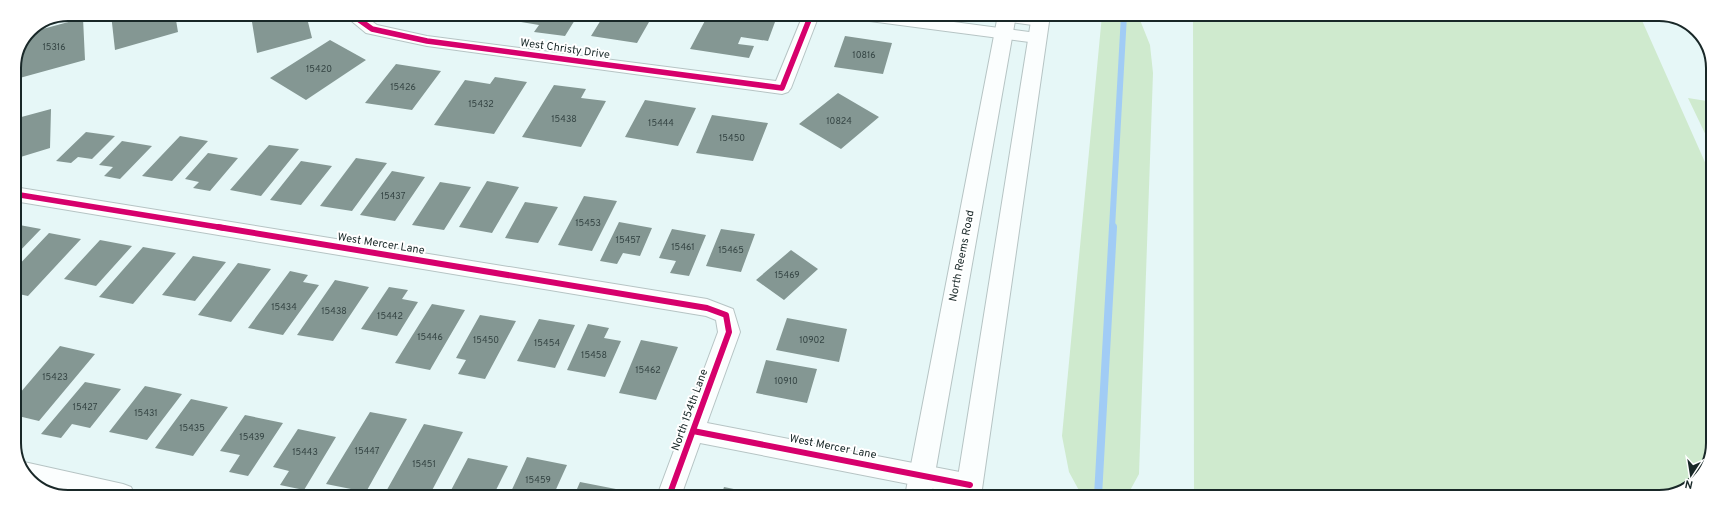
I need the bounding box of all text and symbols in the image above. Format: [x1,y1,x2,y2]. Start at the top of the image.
street label: West Christy Drive [519,36,611,62]
house number: 15316 [42,42,66,53]
house number: 10816 [852,50,876,61]
house number: 15420 [306,64,332,75]
house number: 15426 [390,82,416,93]
house number: 15432 [468,99,494,110]
house number: 15438 [551,114,577,125]
house number: 10824 [826,116,852,127]
house number: 15444 [648,118,674,129]
house number: 15450 [719,133,745,144]
house number: 15437 [381,191,406,202]
street label: North Reems Road [946,209,978,303]
house number: 15453 [575,218,601,229]
street label: West Mercer Lane [336,230,426,258]
house number: 15457 [616,235,641,246]
house number: 15461 [671,242,695,253]
house number: 15465 [718,245,744,256]
house number: 15469 [774,270,800,281]
house number: 15434 [271,302,297,313]
house number: 15438 [321,306,347,317]
house number: 15442 [377,311,403,322]
house number: 15446 [417,332,443,343]
house number: 15450 [473,335,499,346]
house number: 10902 [799,335,825,346]
house number: 15454 [534,338,560,349]
house number: 15458 [581,350,607,361]
house number: 15462 [635,365,661,376]
street label: North 154th Lane [669,367,711,453]
house number: 15423 [42,372,68,383]
house number: 10910 [774,376,798,387]
house number: 15427 [73,402,98,413]
house number: 15431 [134,408,158,419]
house number: 15435 [179,423,205,434]
house number: 15439 [239,432,265,443]
street label: West Mercer Lane [788,432,878,462]
house number: 15447 [355,446,380,457]
house number: 15443 [292,447,318,458]
north arrow [1671,455,1711,495]
house number: 15451 [412,459,436,470]
house number: 15459 [525,475,551,486]
text: N [1684,476,1694,491]

